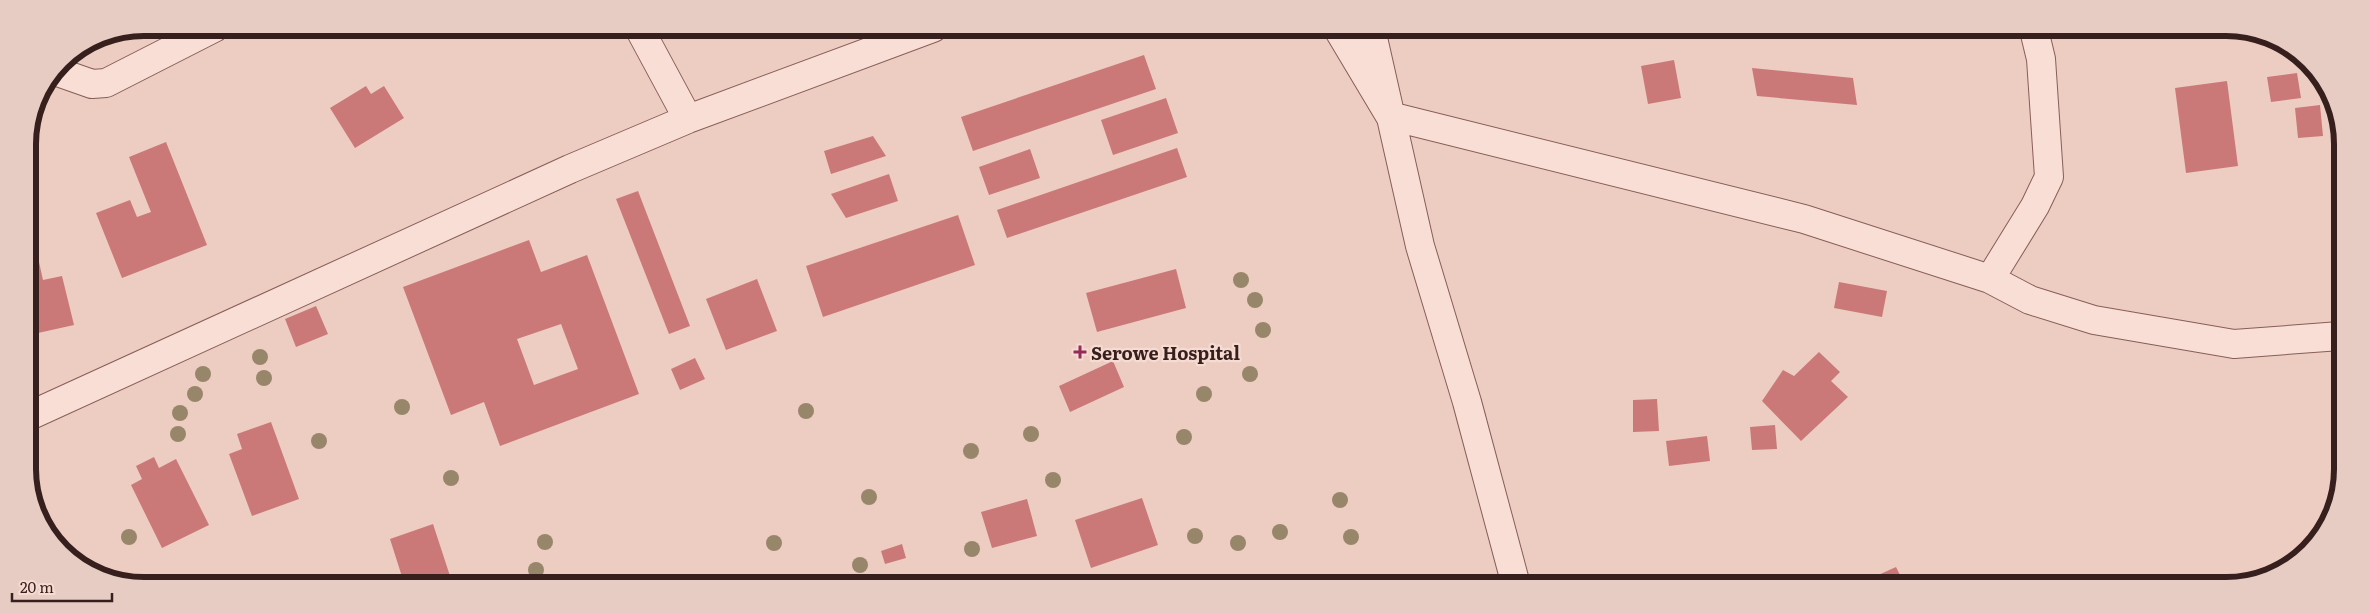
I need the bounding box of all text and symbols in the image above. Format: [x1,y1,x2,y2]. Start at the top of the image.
place label: Serowe Hospital [1091,339,1241,366]
marker: Serowe Hospital [1073,345,1087,359]
scale bar [12,570,112,602]
text: 20 m [20,575,54,598]

